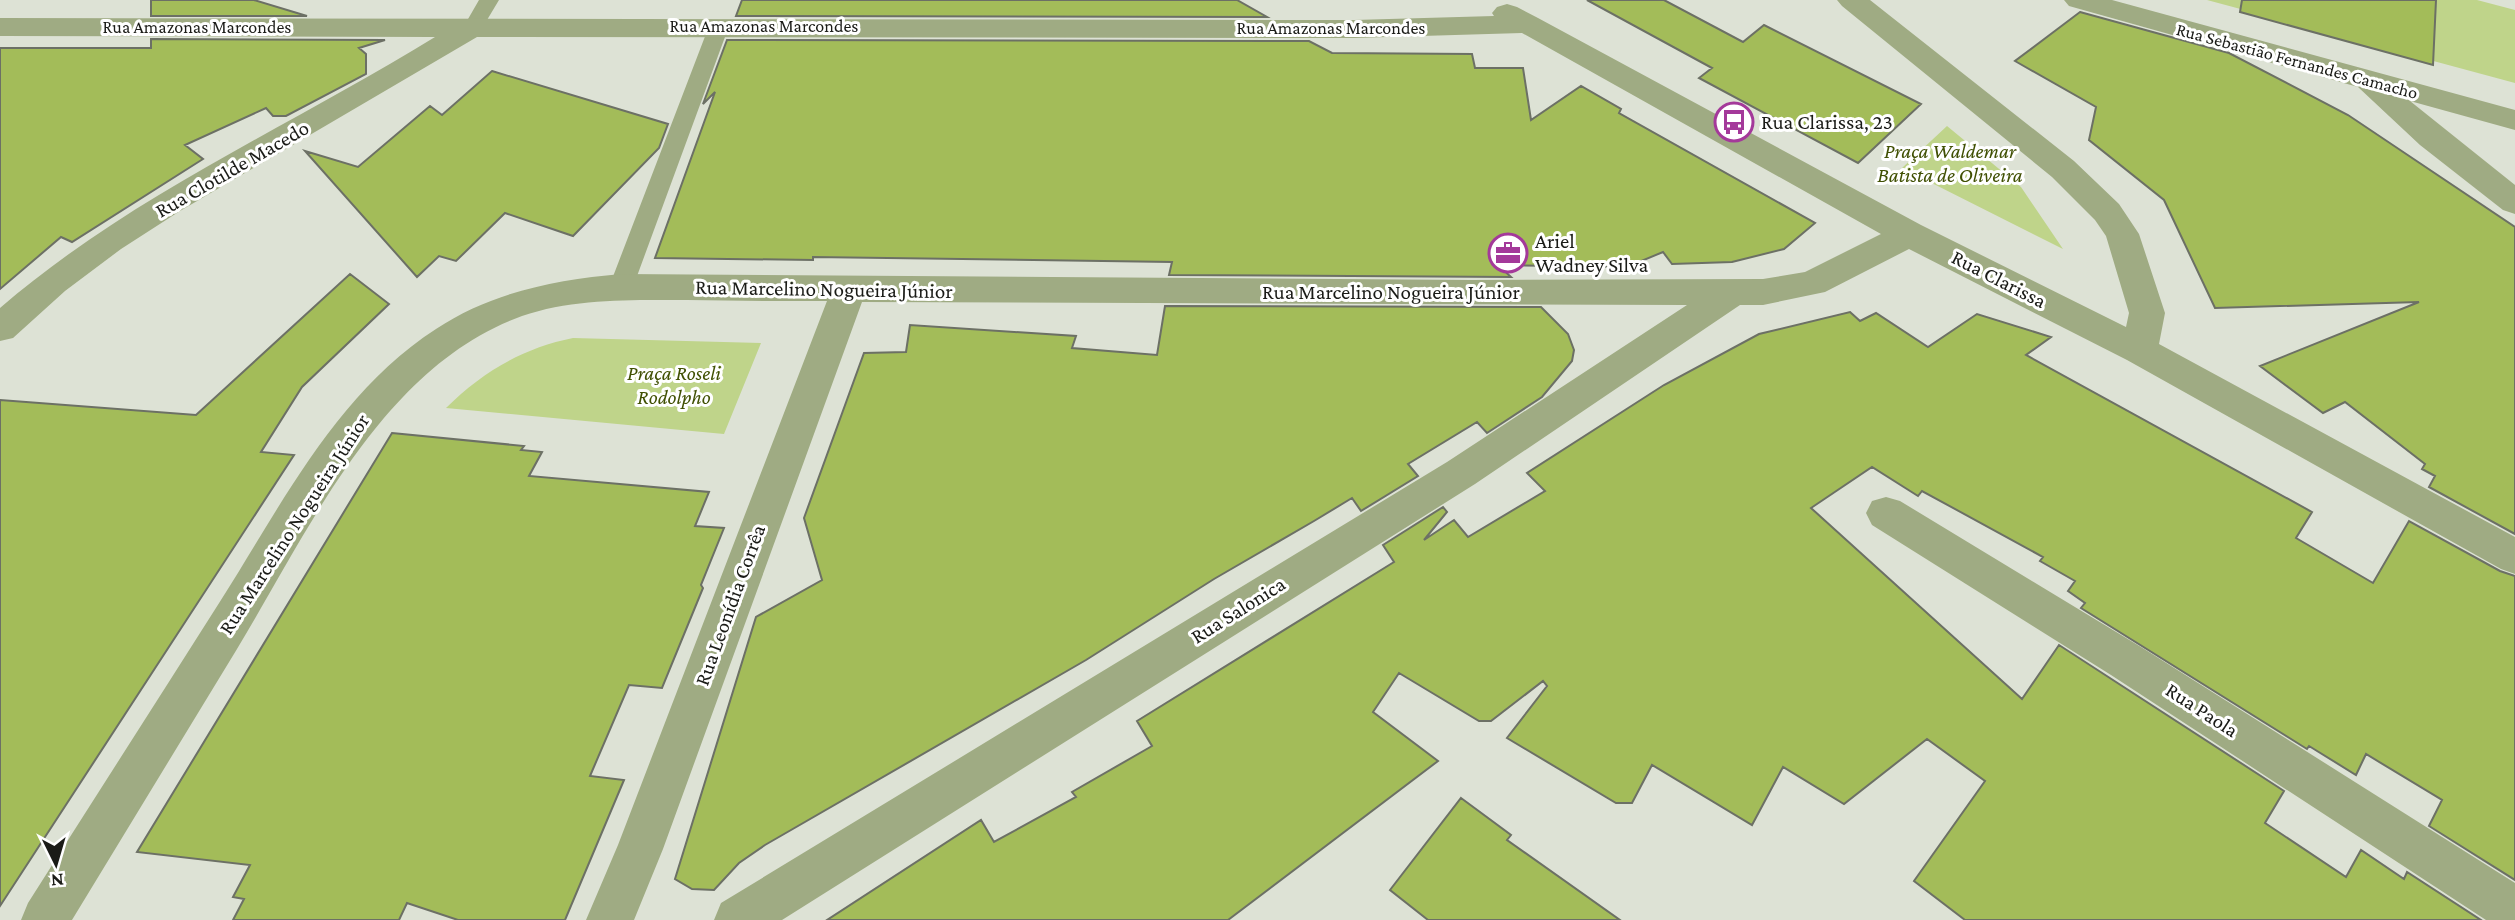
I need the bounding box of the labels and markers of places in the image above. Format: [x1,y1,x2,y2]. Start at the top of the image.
bus stop icon: Rua Clarissa, 23 [1713,101,1755,143]
place label: Rua Clarissa, 23 [1761,110,1893,134]
place label: Ariel Wadney Silva [1535,229,1649,277]
office icon: Ariel Wadney Silva [1487,232,1529,274]

